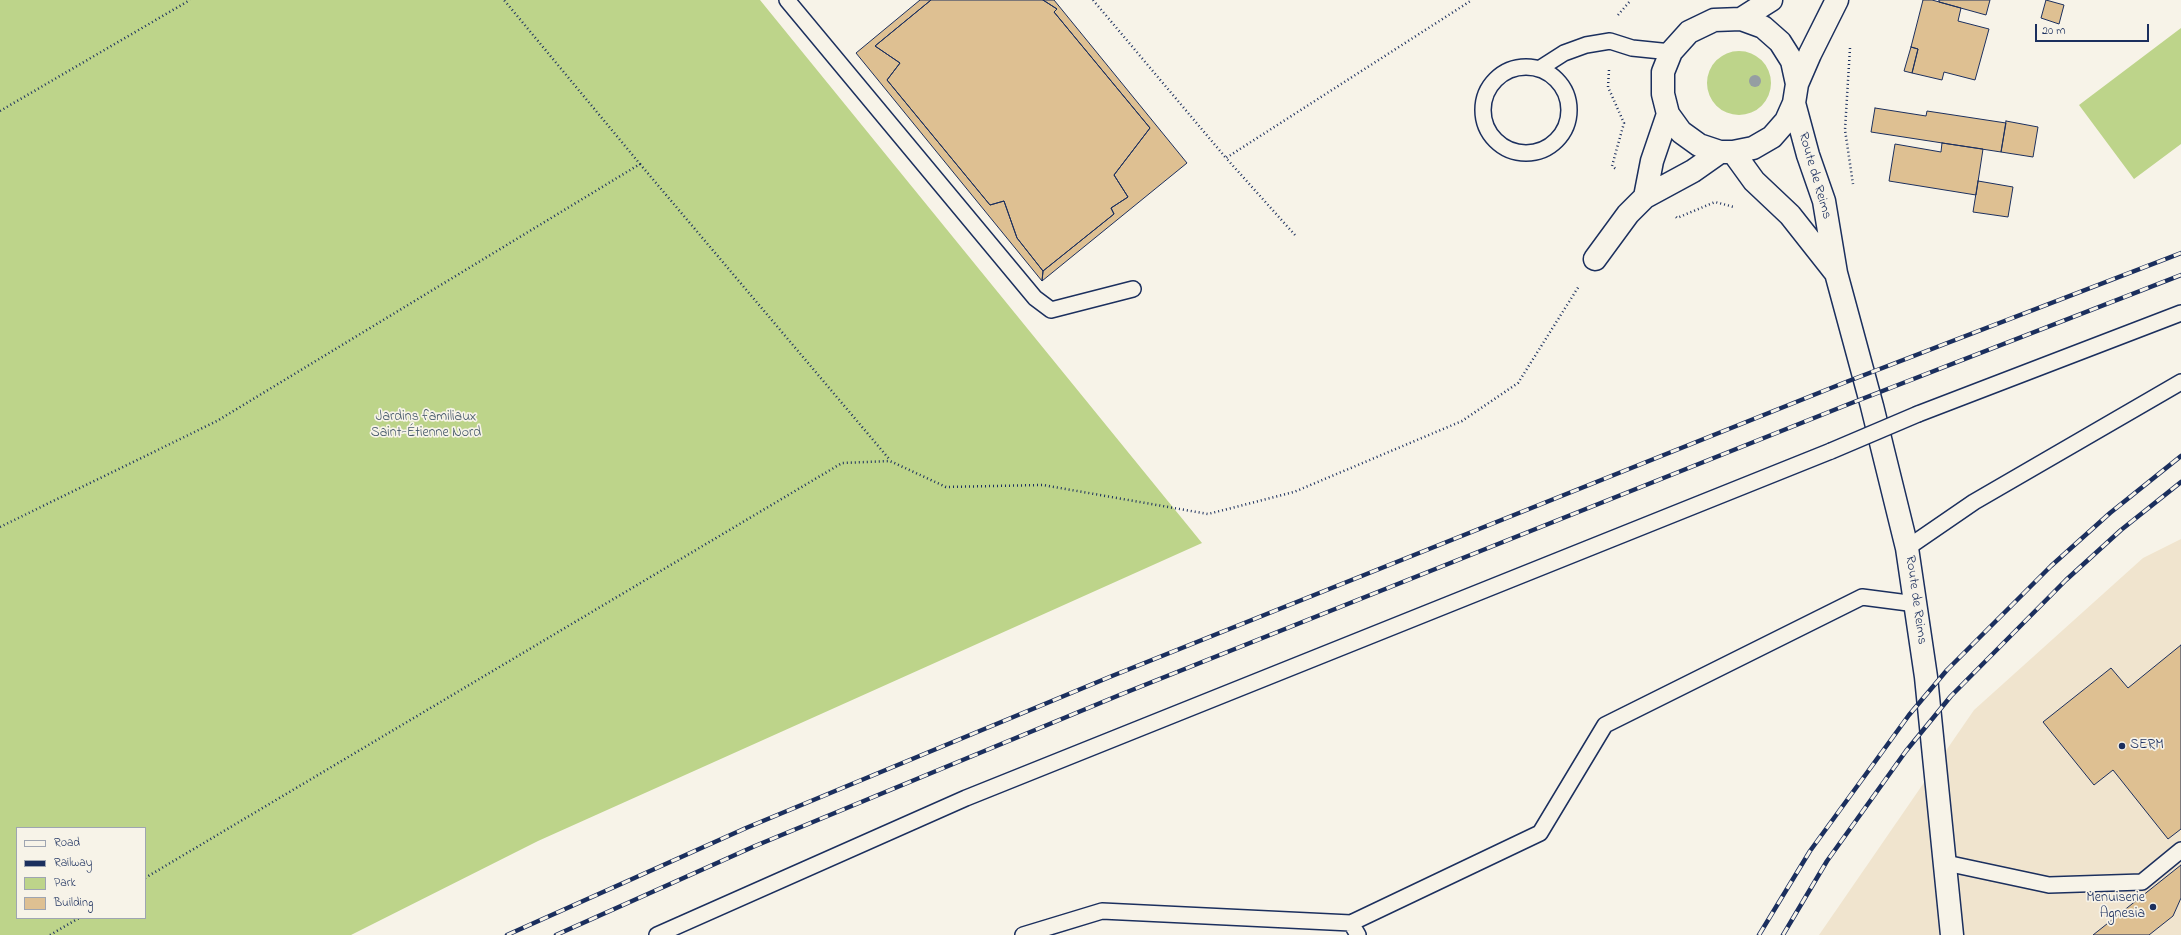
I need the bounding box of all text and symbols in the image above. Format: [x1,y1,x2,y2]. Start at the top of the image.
scale bar [2037,16,2151,42]
text: 20 m [2042,22,2065,40]
street label: Route de Reims [1794,131,1834,221]
park label: Jardins familiaux Saint-Étienne Nord [371,410,481,442]
street label: Route de Reims [1900,554,1930,646]
place label: SERM [2130,738,2164,754]
marker: SERM [2117,741,2127,751]
legend [16,827,146,919]
text: Road [54,834,80,852]
text: Railway [54,854,92,872]
text: Park [54,874,76,892]
place label: Menuiserie Agnesia [2086,891,2145,924]
text: Building [54,894,93,912]
marker: Menuiserie Agnesia [2148,902,2158,912]

